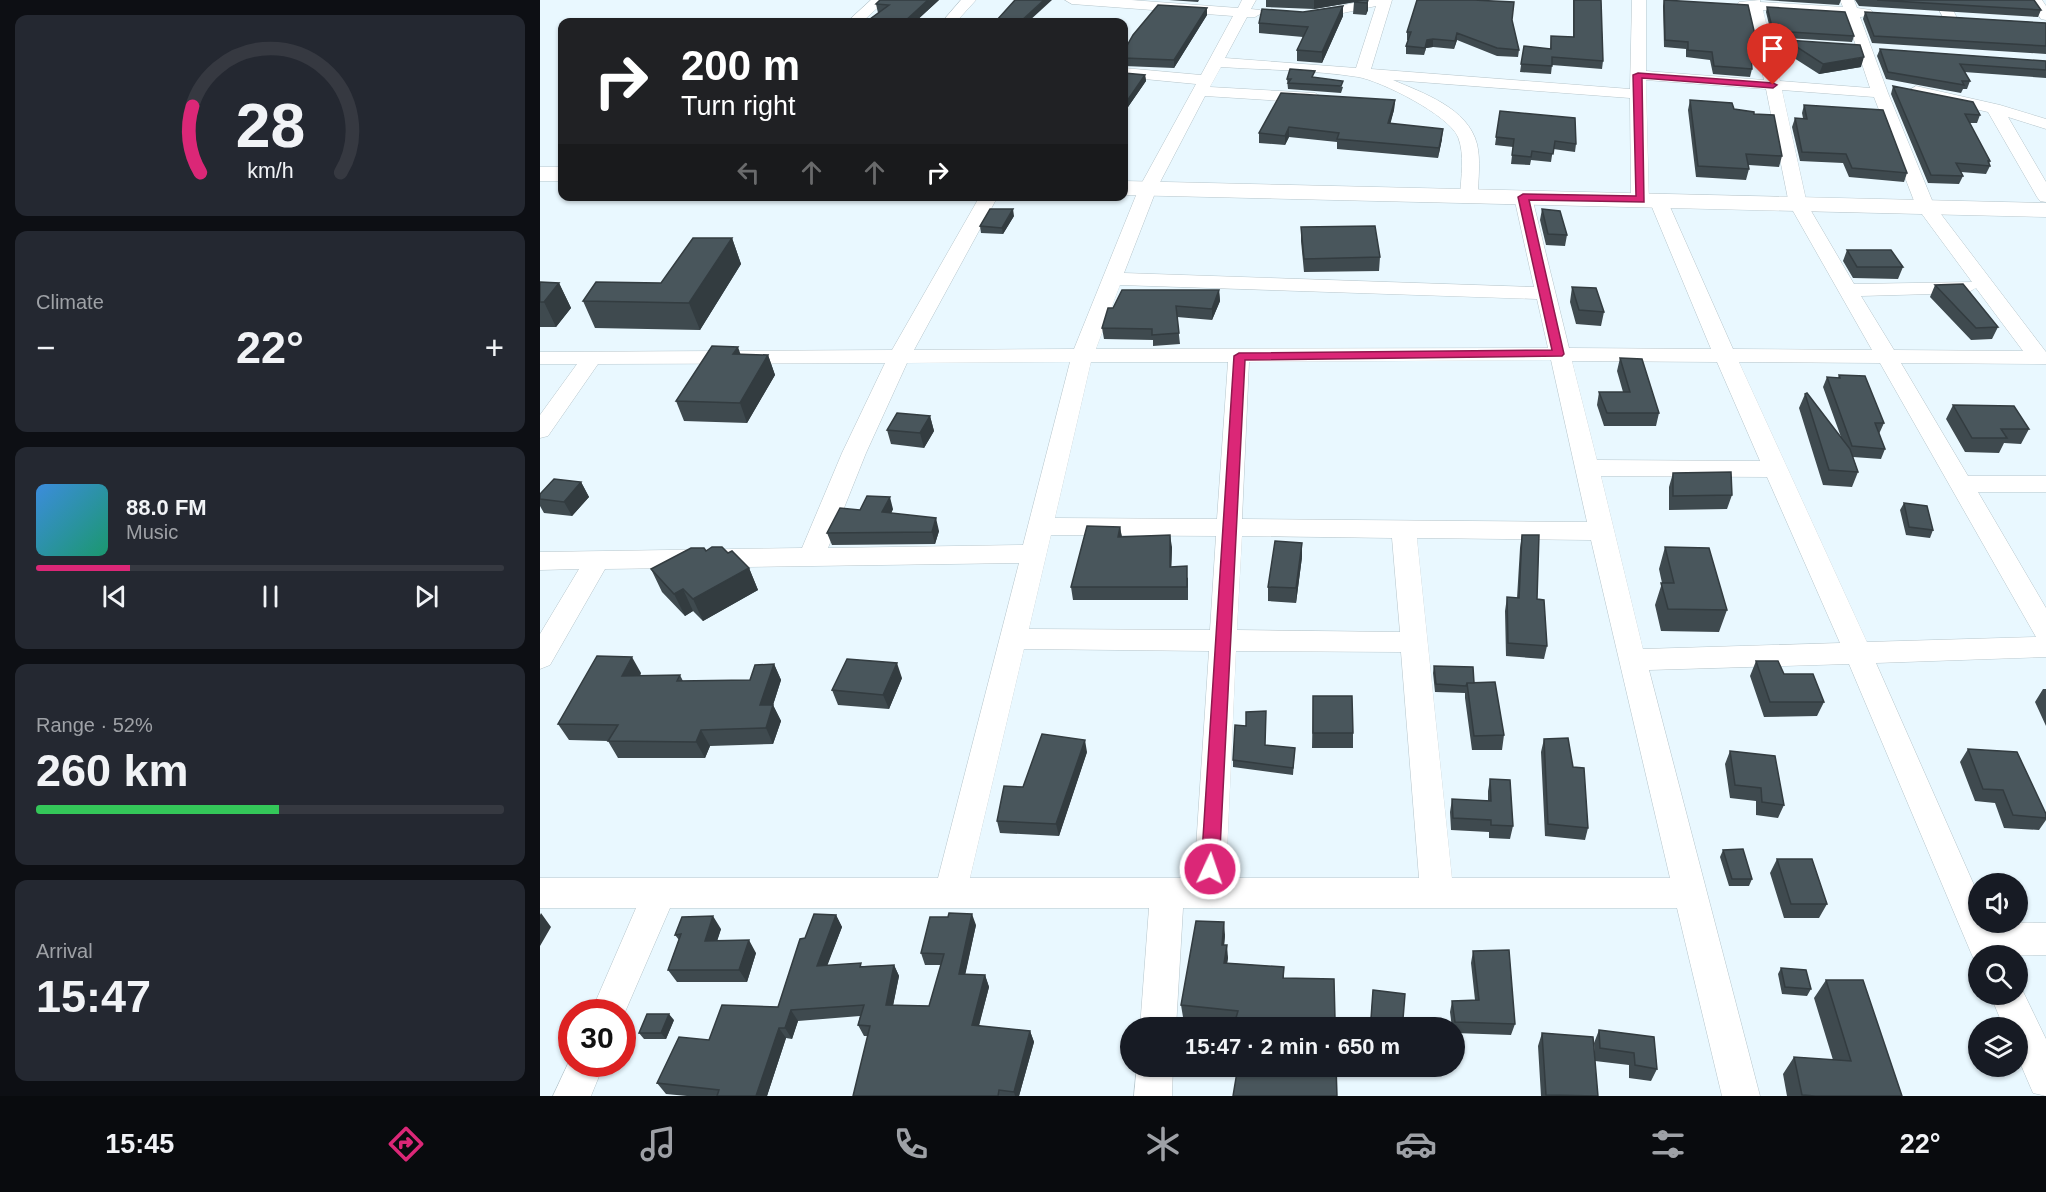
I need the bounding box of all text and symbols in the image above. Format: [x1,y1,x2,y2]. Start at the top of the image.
pin [1747,23,1798,85]
icon: arrive [1756,32,1789,65]
icon: right [582,42,660,120]
text: 200 m [681,42,800,89]
text: 28 [235,91,305,160]
text: Turn right [681,91,796,121]
icon: left [732,156,765,189]
icon: ahead [795,156,828,189]
icon: ahead [858,156,891,189]
icon: right [921,156,954,189]
text: km/h [247,159,293,183]
text: Climate [36,291,104,313]
text: 22° [236,322,304,373]
text: − [36,329,55,366]
text: + [485,329,504,366]
text: 88.0 FM [126,495,207,520]
text: Music [126,521,178,543]
icon: previous [98,580,131,613]
icon: pause [254,580,287,613]
icon: next [410,580,443,613]
text: Range · 52% [36,714,153,736]
text: 260 km [36,745,189,796]
position arrow [1178,837,1242,901]
map controls [1968,873,2028,1077]
button: sound [1968,873,2028,933]
text: Arrival [36,940,93,962]
button: search [1968,945,2028,1005]
text: 15:47 [36,971,151,1022]
speed limit sign: 30 [558,999,636,1077]
button: layers [1968,1017,2028,1077]
text: 15:47 · 2 min · 650 m [1185,1034,1400,1059]
icon: directions [385,1123,427,1165]
icon: music [637,1123,679,1165]
icon: phone [890,1123,932,1165]
icon: climate [1142,1123,1184,1165]
icon: car [1395,1123,1437,1165]
icon: filters [1647,1123,1689,1165]
text: 15:45 [105,1129,174,1159]
text: 22° [1900,1129,1941,1159]

